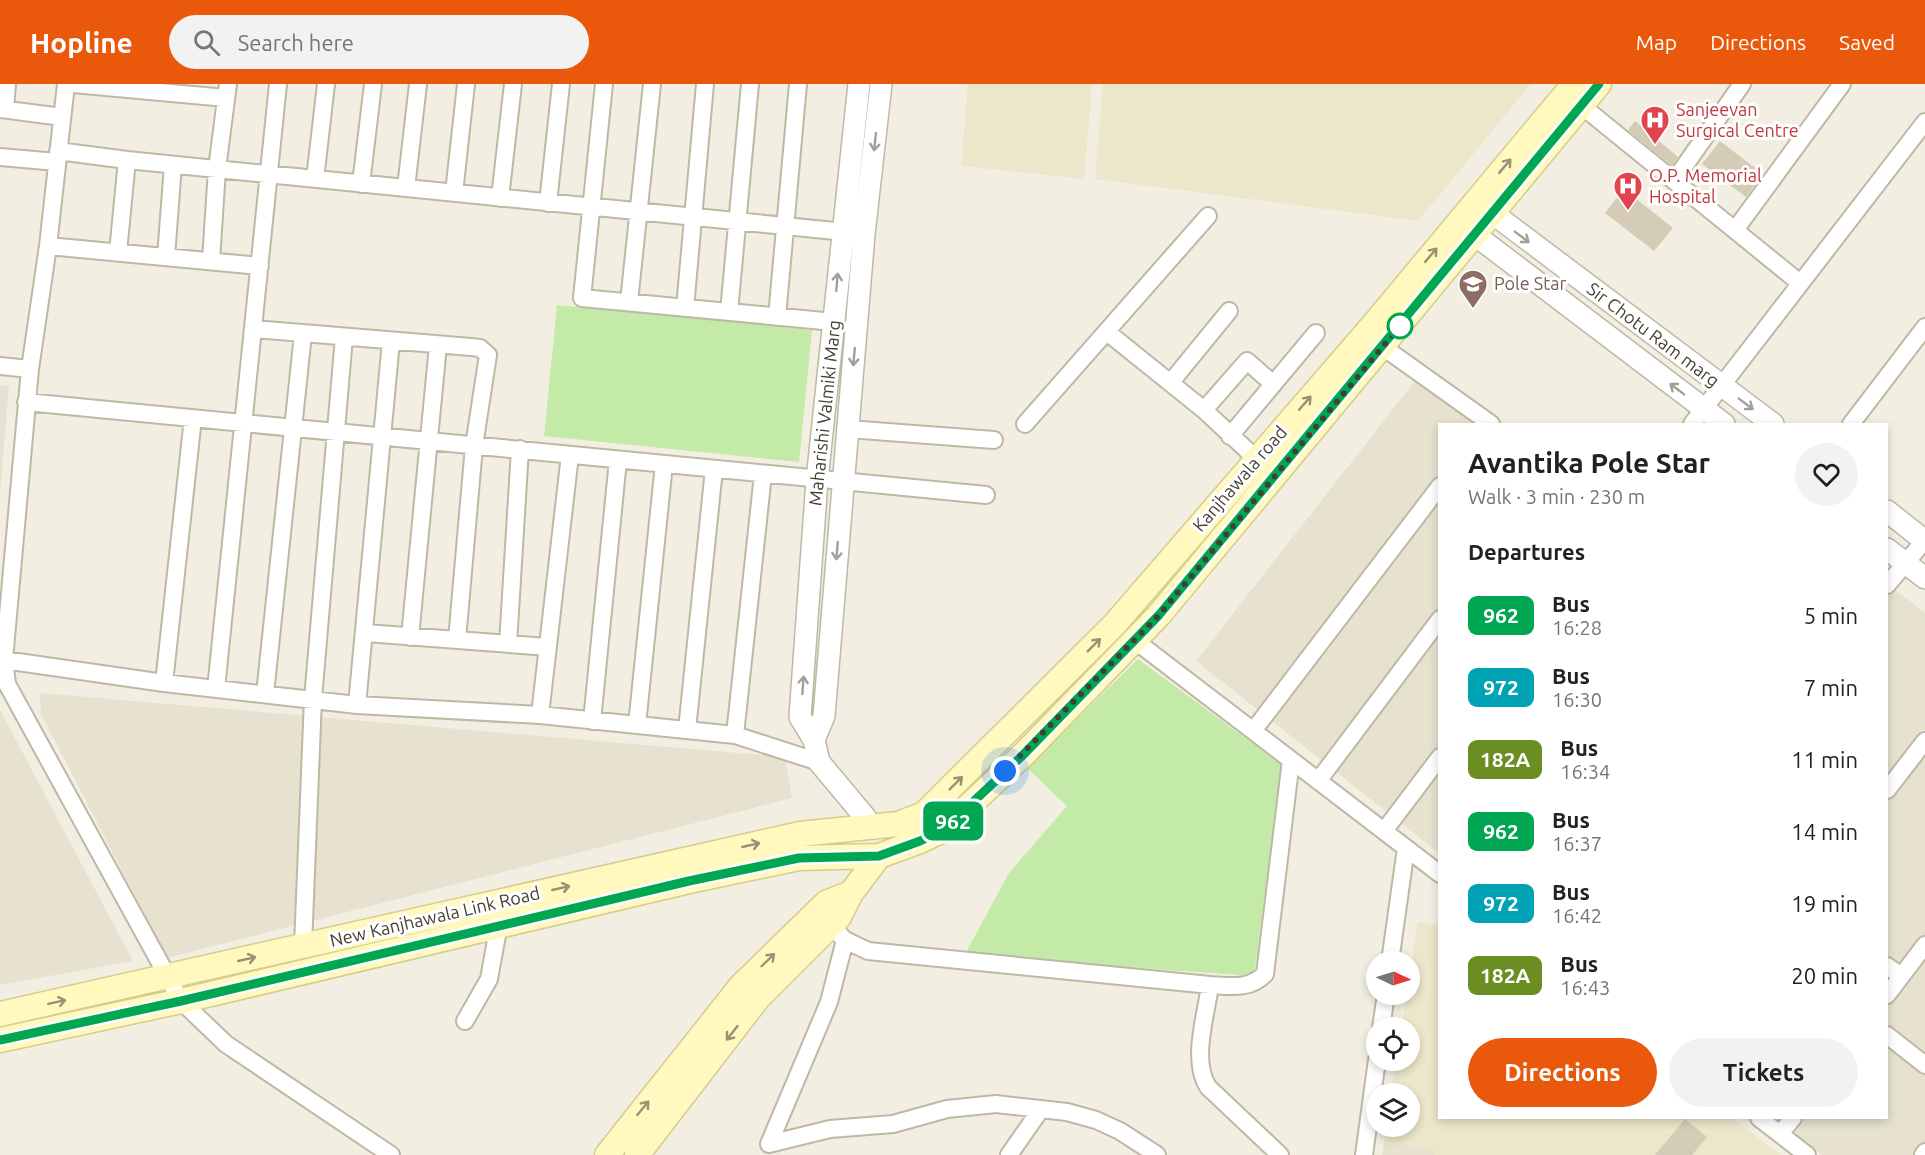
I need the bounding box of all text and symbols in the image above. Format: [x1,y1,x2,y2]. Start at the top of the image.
search box [169,15,589,69]
icon: search [190,26,223,59]
text: Hopline [30,27,133,58]
text: Search here [238,30,354,55]
text: Map [1636,30,1677,54]
text: Directions [1710,30,1806,54]
text: Saved [1839,30,1895,54]
place label: Sanjeevan Surgical Centre [1676,99,1799,140]
hospital icon: Sanjeevan Surgical Centre [1639,104,1671,146]
one-way arrow [869,132,880,152]
one-way arrow [1499,158,1512,174]
place label: O.P. Memorial Hospital [1649,165,1762,206]
hospital icon: O.P. Memorial Hospital [1612,170,1644,212]
one-way arrow [1513,231,1529,243]
one-way arrow [1424,247,1437,263]
school or university icon: Pole Star [1457,268,1489,310]
one-way arrow [832,272,843,292]
place label: Pole Star [1494,273,1567,293]
street label: Sir Chotu Ram marg [1584,278,1724,390]
unlabelled marker [1387,313,1413,339]
street label: Maharishi Valmiki Marg [804,319,844,507]
one-way arrow [848,347,859,367]
one-way arrow [1670,383,1686,395]
one-way arrow [1298,396,1312,411]
one-way arrow [1737,397,1753,410]
street label: Kanjhawala road [1188,422,1290,535]
button: heart [1795,443,1858,506]
text: Avantika Pole Star [1468,447,1710,478]
text: Walk · 3 min · 230 m [1468,485,1645,508]
text: Departures [1468,539,1585,564]
one-way arrow [831,541,842,561]
text: Bus [1552,591,1590,616]
text: 962 [1483,603,1519,627]
text: 5 min [1804,603,1858,628]
text: 16:28 [1552,616,1602,639]
one-way arrow [1087,638,1102,653]
text: Bus [1552,663,1590,688]
text: 972 [1483,675,1519,699]
text: 7 min [1804,675,1858,700]
one-way arrow [797,676,808,696]
text: 16:30 [1552,688,1602,711]
text: Bus [1560,735,1598,760]
text: 182A [1480,747,1530,771]
text: 11 min [1791,747,1858,772]
your location [990,756,1020,786]
text: 16:34 [1560,760,1610,783]
one-way arrow [949,775,963,790]
line badge: 962 [918,802,988,840]
text: Bus [1552,807,1590,832]
text: 962 [935,809,971,833]
text: 962 [1483,819,1519,843]
text: 14 min [1791,819,1858,844]
text: 16:37 [1552,832,1602,855]
one-way arrow [741,839,760,851]
text: Bus [1552,879,1590,904]
street label: New Kanjhawala Link Road [328,882,542,950]
one-way arrow [550,882,570,893]
text: 972 [1483,891,1519,915]
text: 19 min [1791,891,1858,916]
text: 16:42 [1552,904,1602,927]
north arrow [1366,951,1420,1005]
map controls [1366,951,1420,1137]
text: Bus [1560,951,1598,976]
one-way arrow [237,953,257,964]
one-way arrow [761,953,776,967]
text: 182A [1480,963,1530,987]
text: 20 min [1791,963,1858,988]
text: 16:43 [1560,976,1610,999]
one-way arrow [47,995,66,1007]
button: locate [1366,1017,1420,1071]
one-way arrow [725,1024,738,1040]
button: Directions [1468,1038,1657,1107]
button: Tickets [1669,1038,1858,1107]
button: layers [1366,1083,1420,1137]
one-way arrow [636,1101,649,1117]

